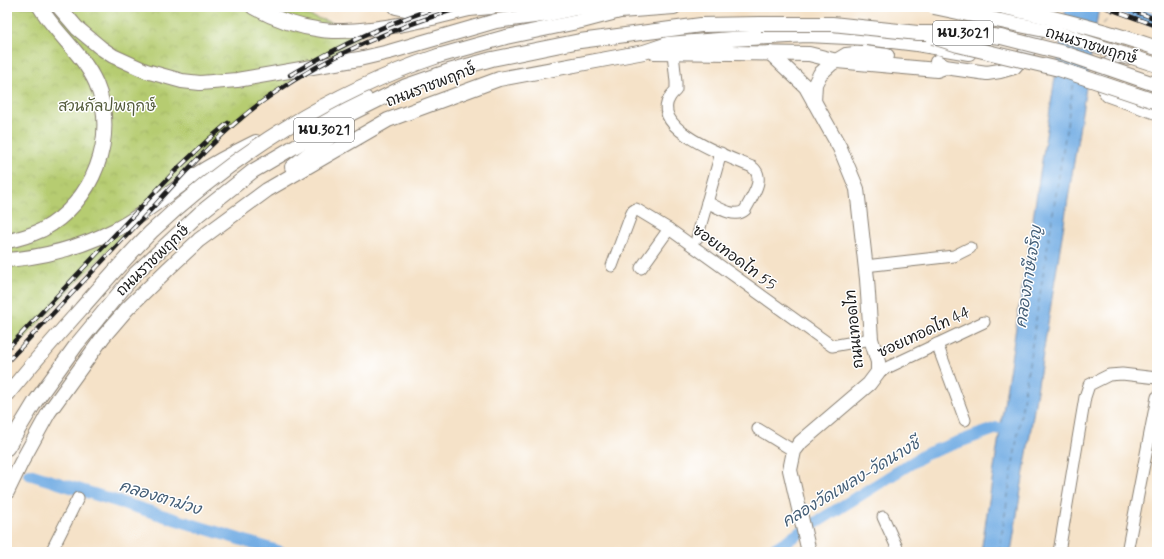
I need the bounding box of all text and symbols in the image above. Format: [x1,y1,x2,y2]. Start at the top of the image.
road number: นบ.3021 [933,21,993,45]
street label: ถนนราชพฤกษ์ [1043,22,1140,70]
street label: ถนนราชพฤกษ์ [383,59,479,112]
park label: สวนกัลปพฤกษ์ [58,96,156,117]
road number: นบ.3021 [294,118,354,142]
street label: ถนนราชพฤกษ์ [111,220,194,301]
street label: ซอยเทอดไท 55 [688,220,781,295]
water label: คลองภาษีเจริญ [1011,223,1048,329]
street label: ถนนเทอดไท [840,289,869,370]
street label: ซอยเทอดไท 44 [874,302,974,363]
water label: คลองวัดเพลง-วัดนางชี [778,432,926,532]
water label: คลองตาม่วง [117,475,205,521]

